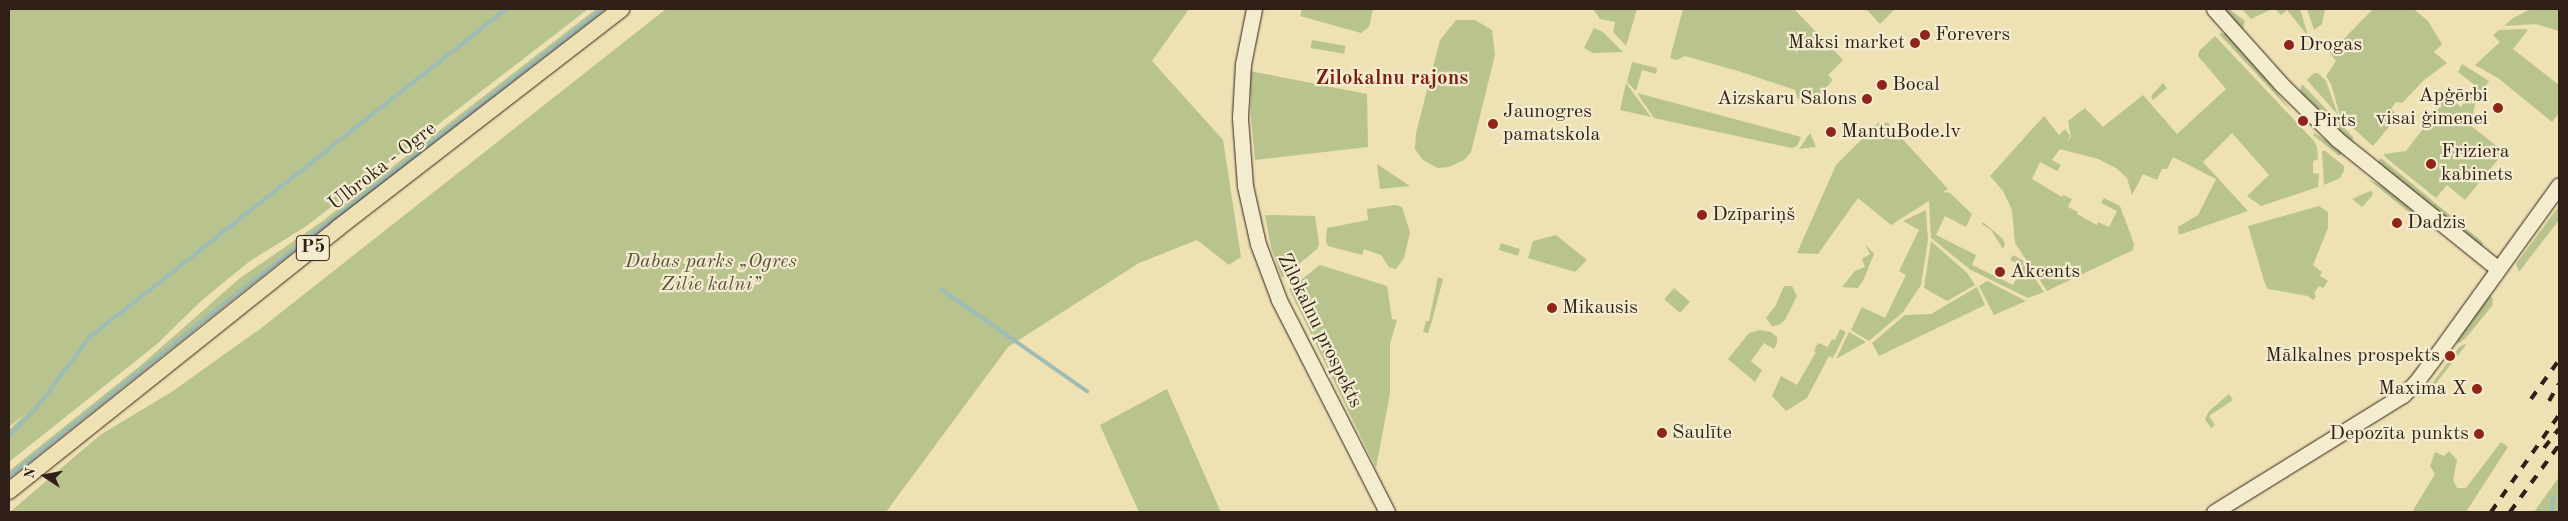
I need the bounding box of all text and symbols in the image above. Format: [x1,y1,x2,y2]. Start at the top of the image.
place label: Forevers [1935,23,2010,47]
marker: Forevers [1919,29,1931,41]
place label: Maksi market [1788,31,1905,55]
place label: Drogas [2299,33,2362,57]
marker: Maksi market [1909,37,1921,49]
marker: Drogas [2283,39,2295,51]
district label: Zilokalnu rajons [1316,66,1468,92]
place label: Bocal [1892,73,1940,97]
marker: Bocal [1876,79,1888,91]
place label: Apģērbi visai ģimenei [2376,84,2488,131]
place label: Aizskaru Salons [1717,87,1857,111]
marker: Aizskaru Salons [1861,93,1873,105]
place label: Jaunogres pamatskola [1503,100,1600,147]
marker: Apģērbi visai ģimenei [2492,102,2504,114]
place label: Pirts [2313,109,2356,133]
marker: Pirts [2297,115,2309,127]
street label: Ulbroka - Ogre [324,117,442,217]
marker: Jaunogres pamatskola [1487,118,1499,130]
place label: MantuBode.lv [1841,120,1961,144]
marker: MantuBode.lv [1825,126,1837,138]
place label: Friziera kabinets [2441,140,2513,187]
marker: Friziera kabinets [2425,158,2437,170]
place label: Dzīpariņš [1712,203,1795,227]
marker: Dzīpariņš [1696,209,1708,221]
place label: Dadzis [2407,211,2466,235]
marker: Dadzis [2391,217,2403,229]
road number: P5 [296,232,330,264]
street label: Zilokalnu prospekts [1271,250,1367,412]
park label: Dabas parks „Ogres Zilie kalni” [625,251,797,298]
place label: Akcents [2010,260,2080,284]
marker: Akcents [1994,266,2006,278]
place label: Mikausis [1562,296,1638,320]
marker: Mikausis [1546,302,1558,314]
place label: Mālkalnes prospekts [2265,344,2440,368]
marker: Mālkalnes prospekts [2444,350,2456,362]
place label: Maxima X [2378,377,2467,401]
marker: Maxima X [2471,383,2483,395]
place label: Saulīte [1672,421,1732,445]
place label: Depozīta punkts [2329,422,2469,446]
marker: Saulīte [1656,427,1668,439]
marker: Depozīta punkts [2473,428,2485,440]
north arrow [20,451,70,501]
text: N [22,467,38,480]

